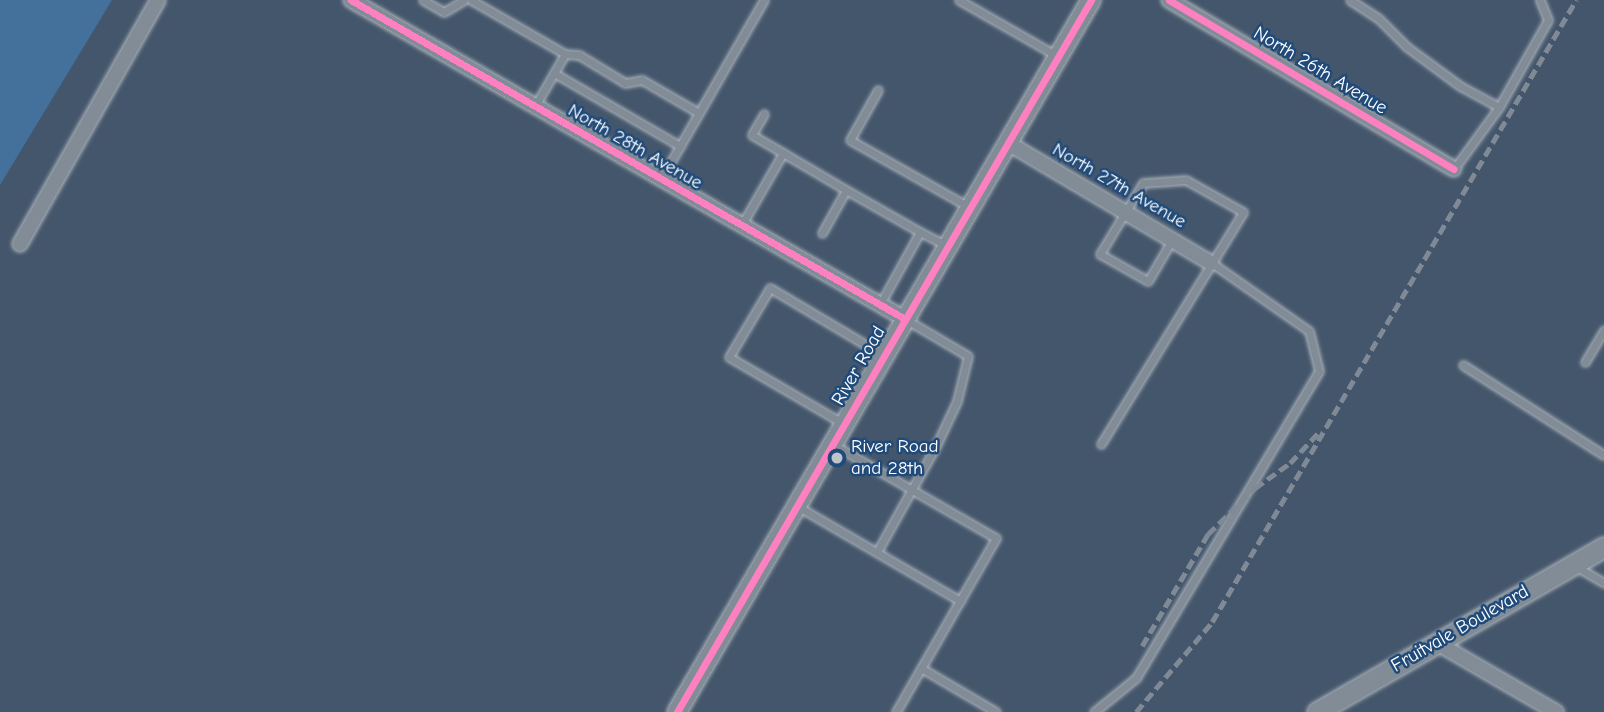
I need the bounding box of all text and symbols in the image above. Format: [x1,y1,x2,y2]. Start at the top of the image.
street label: North 26th Avenue [1249,22,1391,120]
street label: North 28th Avenue [564,99,706,195]
street label: North 27th Avenue [1048,138,1190,234]
street label: River Road [827,322,891,410]
place label: River Road and 28th [851,436,939,480]
marker: River Road and 28th [829,450,845,466]
street label: Fruitvale Boulevard [1387,580,1533,678]

